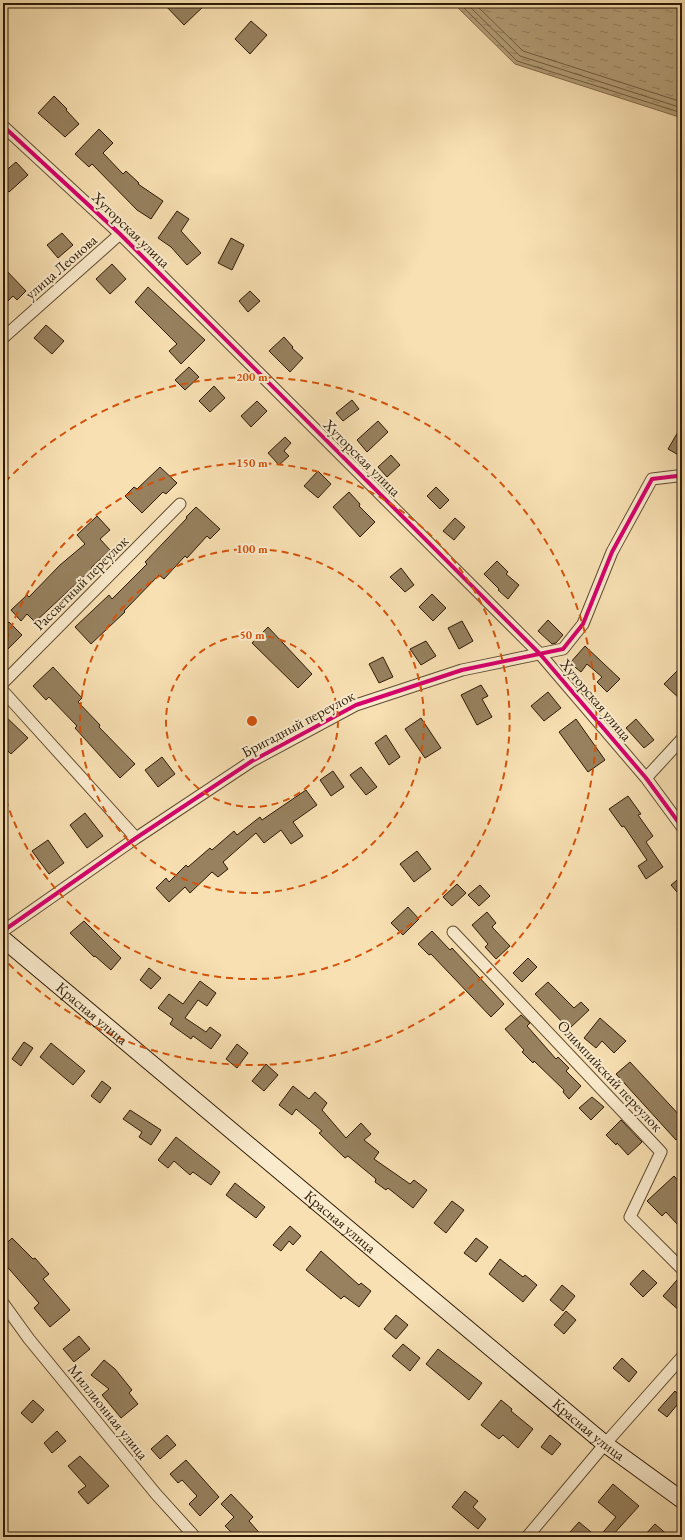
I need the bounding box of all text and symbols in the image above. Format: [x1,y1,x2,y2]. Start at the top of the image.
street label: Хуторская улица [87,187,175,272]
street label: улица Леонова [21,230,101,303]
text: 200 m [236,369,268,385]
street label: Хуторская улица [319,414,405,500]
text: 150 m [236,455,268,471]
street label: Рассветный переулок [29,531,132,634]
text: 100 m [236,541,268,557]
text: 50 m [239,627,265,643]
street label: Хуторская улица [556,654,636,745]
street label: Бригадный переулок [238,686,358,761]
centre of rings [245,714,259,728]
street label: Красная улица [52,978,132,1049]
street label: Олимпийский переулок [554,1016,667,1135]
street label: Красная улица [301,1186,380,1257]
street label: Миллионная улица [64,1360,153,1463]
street label: Красная улица [549,1394,629,1464]

